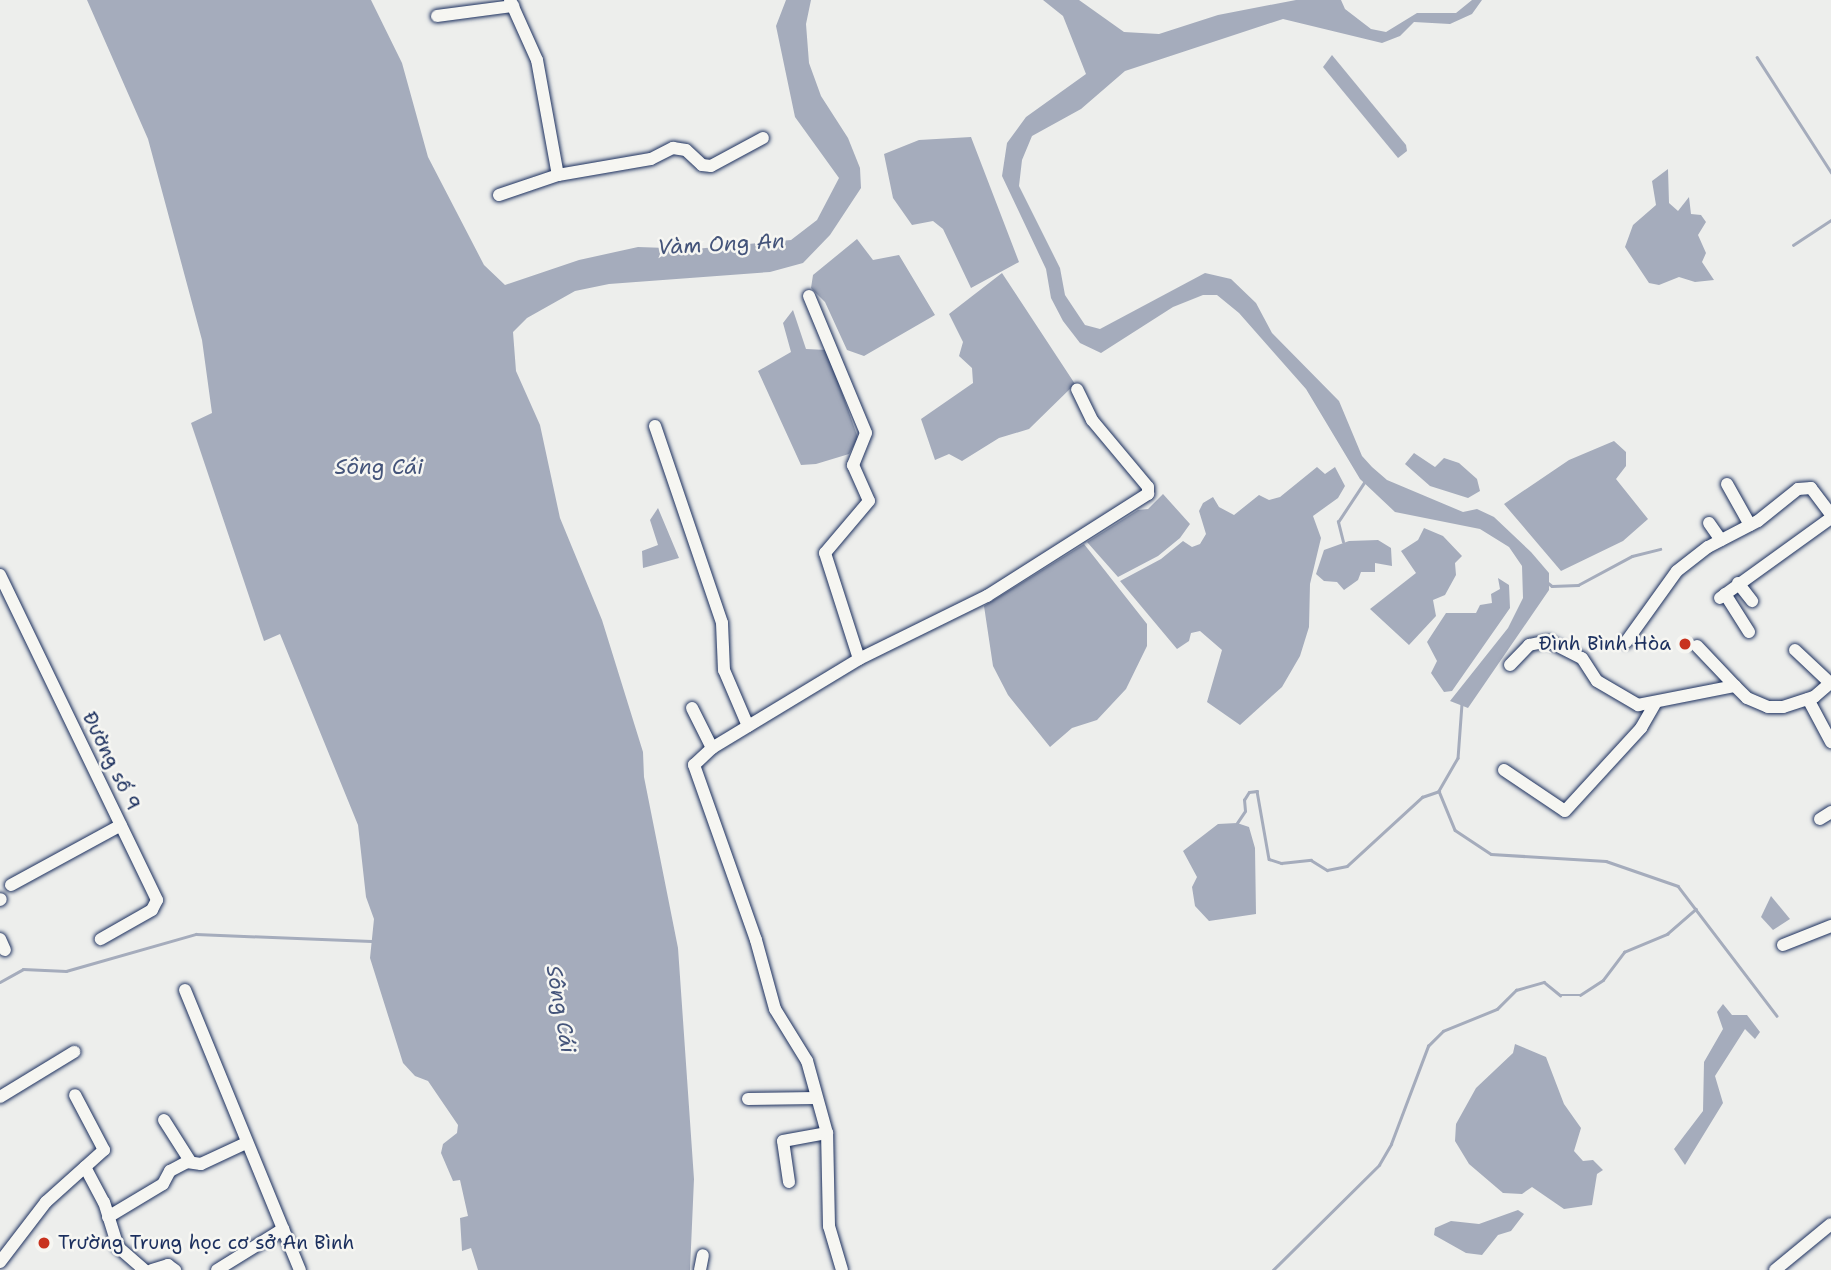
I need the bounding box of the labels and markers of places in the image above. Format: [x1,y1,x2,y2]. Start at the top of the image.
place label: Đình Bình Hòa [1539,633,1671,655]
marker: Đình Bình Hòa [1677,636,1693,652]
place label: Trường Trung học cơ sở An Bình [58,1232,354,1254]
marker: Trường Trung học cơ sở An Bình [36,1235,52,1251]

